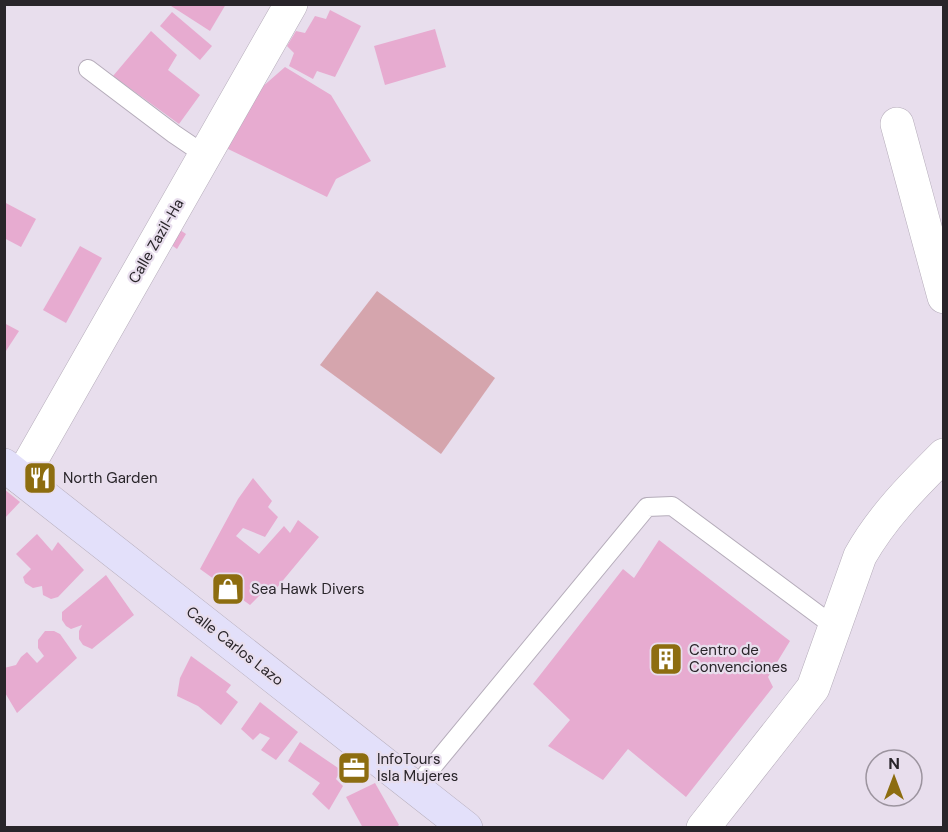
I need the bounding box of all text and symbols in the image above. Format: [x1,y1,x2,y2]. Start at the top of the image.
street label: Calle Zazil-Ha [124,195,188,287]
restaurant icon: North Garden [22,460,58,496]
place label: North Garden [63,468,158,488]
shop icon: Sea Hawk Divers [210,571,246,607]
place label: Sea Hawk Divers [251,579,365,599]
street label: Calle Carlos Lazo [182,602,288,690]
place label: Centro de Convenciones [689,640,788,677]
building icon: Centro de Convenciones [648,641,684,677]
north arrow [864,748,924,808]
place label: InfoTours Isla Mujeres [377,749,458,786]
office icon: InfoTours Isla Mujeres [336,750,372,786]
text: N [888,753,900,774]

